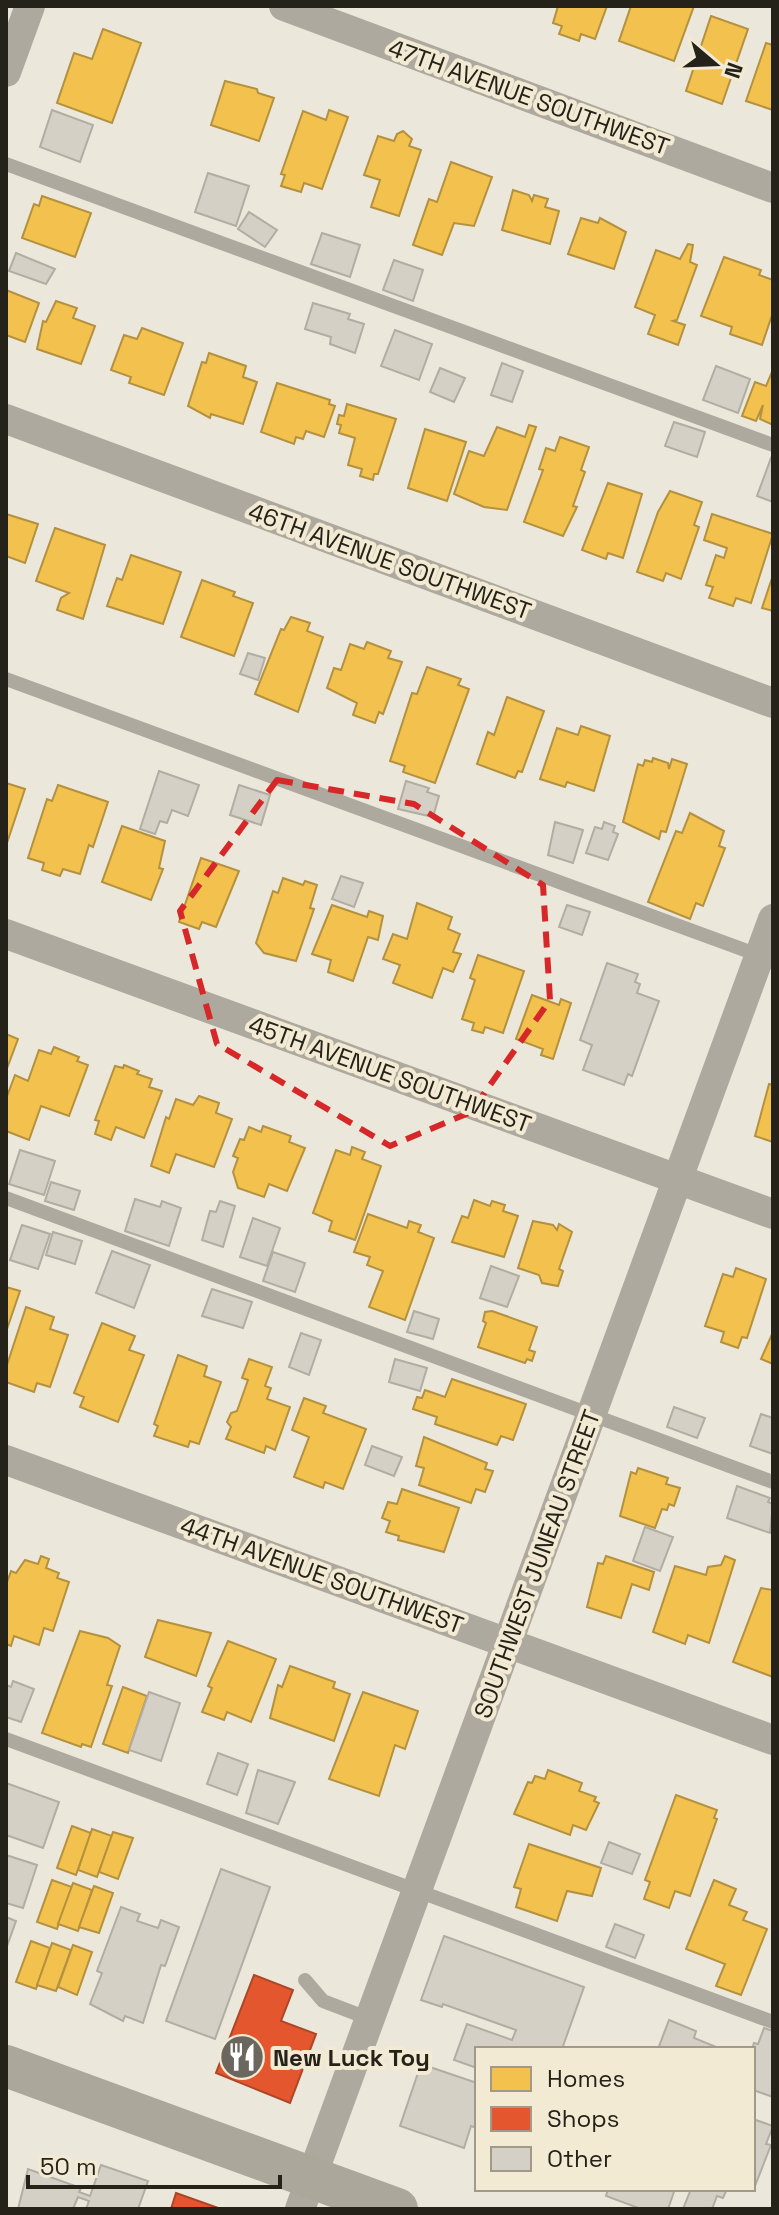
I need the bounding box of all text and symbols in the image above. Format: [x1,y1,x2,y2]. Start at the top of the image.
north arrow [675,24,755,104]
street label: 47TH AVENUE SOUTHWEST [384,32,674,162]
text: N [718,59,750,82]
street label: 46TH AVENUE SOUTHWEST [244,495,536,627]
street label: 45TH AVENUE SOUTHWEST [245,1008,535,1140]
street label: SOUTHWEST JUNEAU STREET [467,1406,607,1722]
street label: 44TH AVENUE SOUTHWEST [176,1509,468,1641]
restaurant icon: New Luck Toy [218,2033,266,2081]
place label: New Luck Toy [273,2042,430,2073]
legend [475,2047,755,2191]
text: Homes [547,2063,625,2094]
text: Shops [547,2103,619,2134]
scale bar [28,2139,280,2189]
text: Other [547,2143,612,2174]
text: 50 m [40,2151,97,2182]

